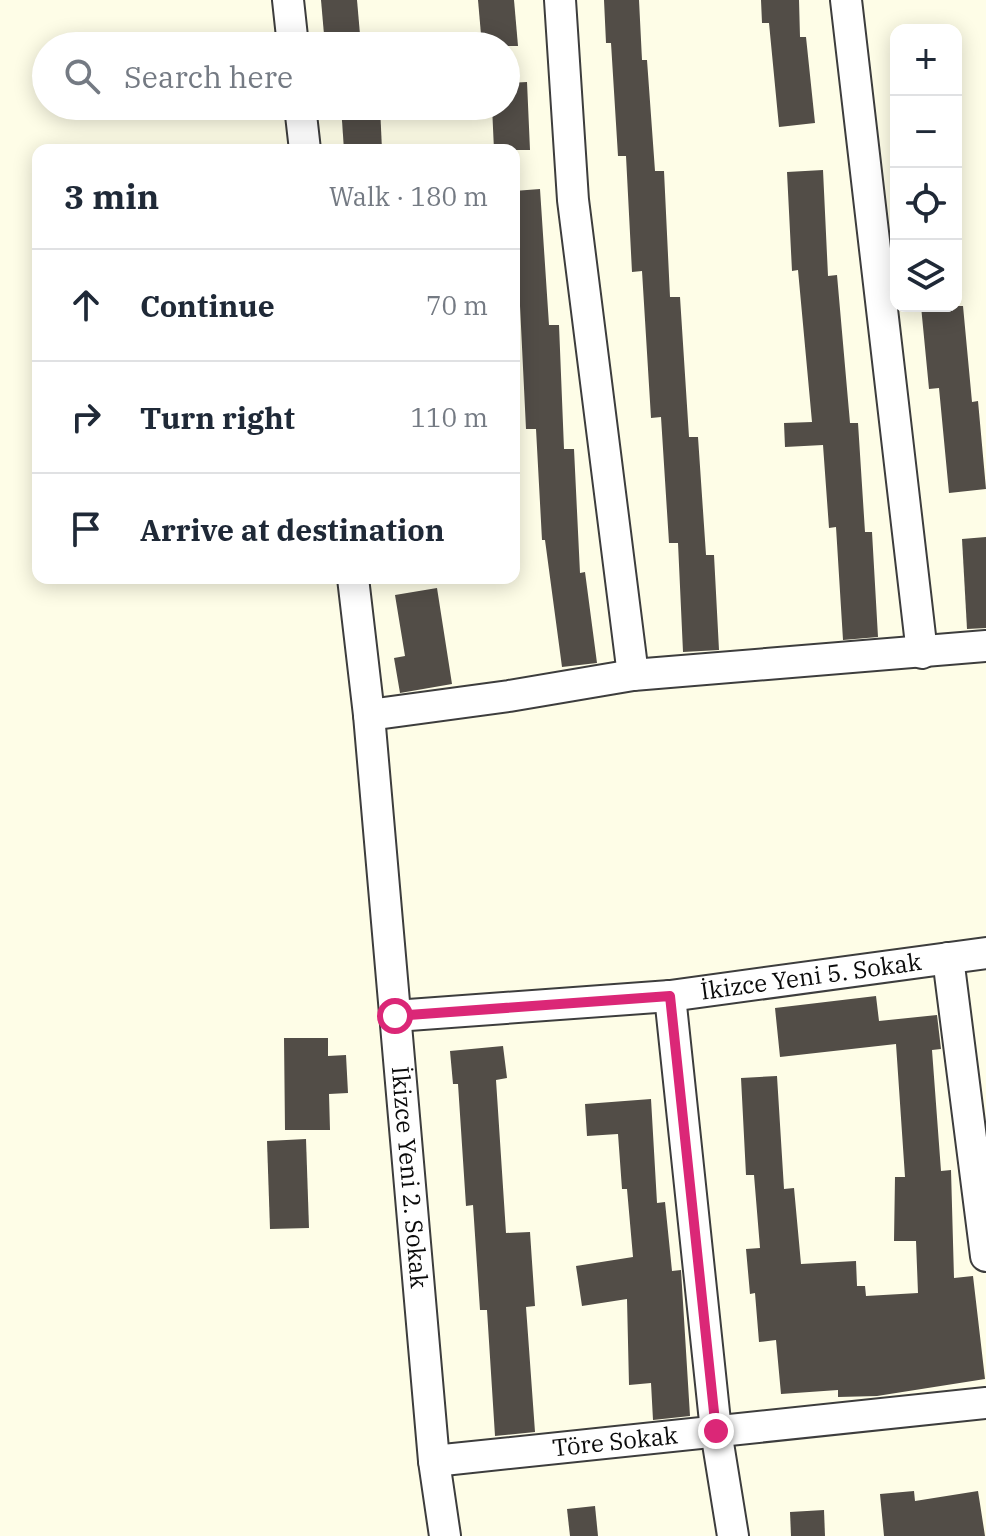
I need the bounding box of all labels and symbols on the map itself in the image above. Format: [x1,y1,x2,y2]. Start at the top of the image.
street label: İkizce Yeni 5. Sokak [698,945,923,1007]
route start [377,998,413,1034]
street label: İkizce Yeni 2. Sokak [385,1065,436,1290]
route end [698,1413,734,1449]
street label: Töre Sokak [551,1418,679,1463]

